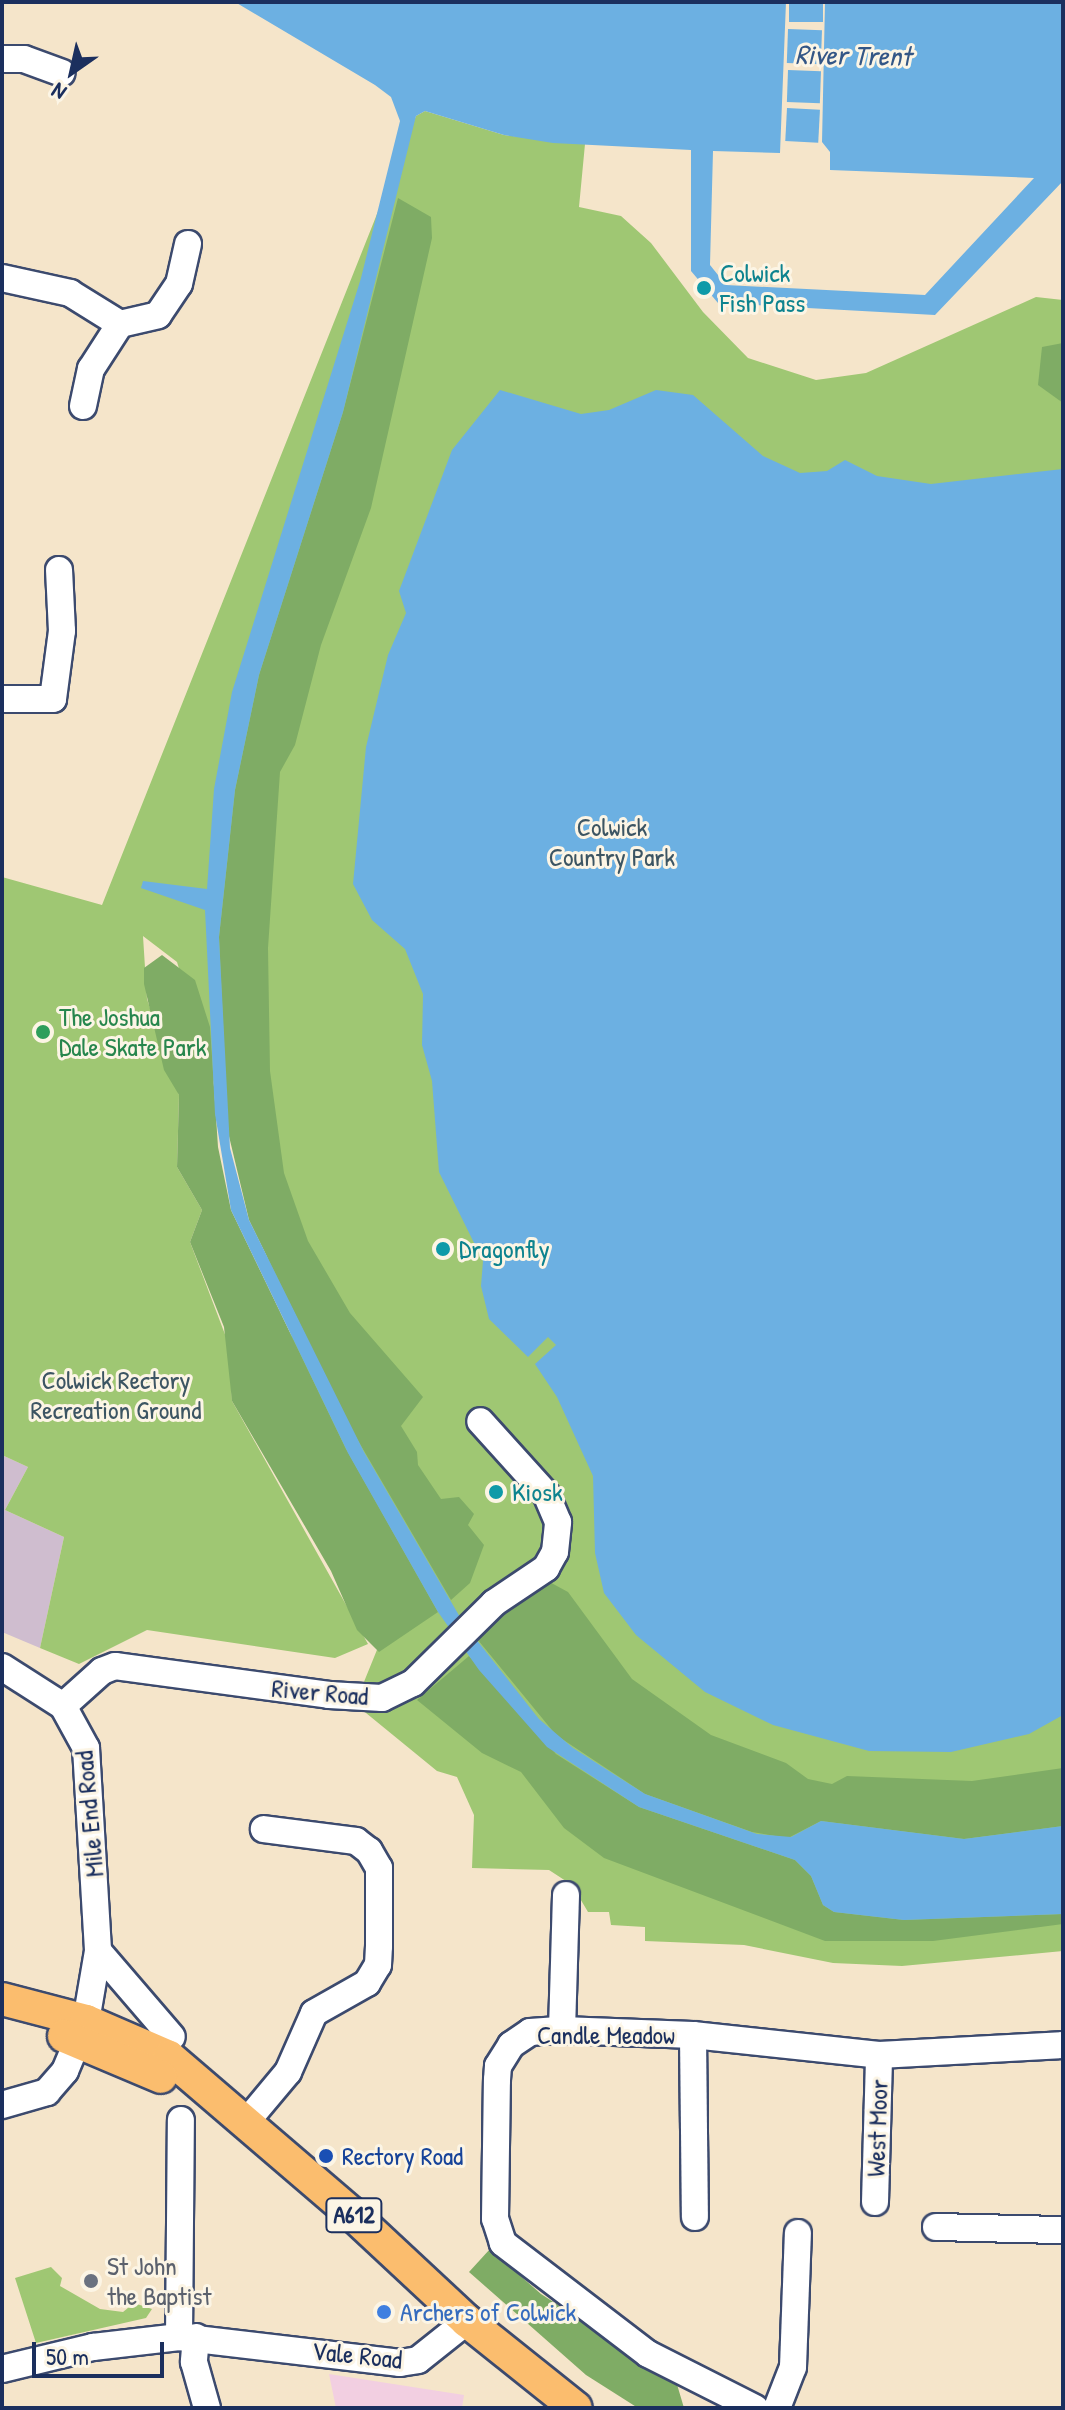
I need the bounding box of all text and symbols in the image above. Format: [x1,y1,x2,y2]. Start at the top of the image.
north arrow [32,32,112,112]
water label: River Trent [795,37,911,73]
text: N [45,76,72,108]
place label: Colwick Fish Pass [720,257,805,318]
marker: Colwick Fish Pass [695,279,713,297]
park label: Colwick Country Park [549,811,675,872]
place label: The Joshua Dale Skate Park [59,1001,206,1062]
marker: The Joshua Dale Skate Park [34,1023,52,1041]
place label: Dragonfly [459,1233,550,1265]
marker: Dragonfly [434,1240,452,1258]
park label: Colwick Rectory Recreation Ground [30,1364,202,1426]
place label: Kiosk [512,1476,563,1508]
marker: Kiosk [487,1483,505,1501]
street label: River Road [270,1672,370,1712]
street label: Mile End Road [68,1750,110,1878]
street label: Candle Meadow [537,2019,675,2051]
street label: West Moor [860,2079,894,2177]
place label: Rectory Road [342,2140,463,2172]
marker: Rectory Road [317,2147,335,2165]
road number: A612 [324,2195,384,2235]
place label: St John the Baptist [107,2250,211,2312]
marker: St John the Baptist [82,2272,100,2290]
place label: Archers of Colwick [400,2296,576,2328]
marker: Archers of Colwick [375,2303,393,2321]
scale bar [36,2326,168,2376]
street label: Vale Road [310,2335,404,2375]
text: 50 m [46,2340,89,2372]

